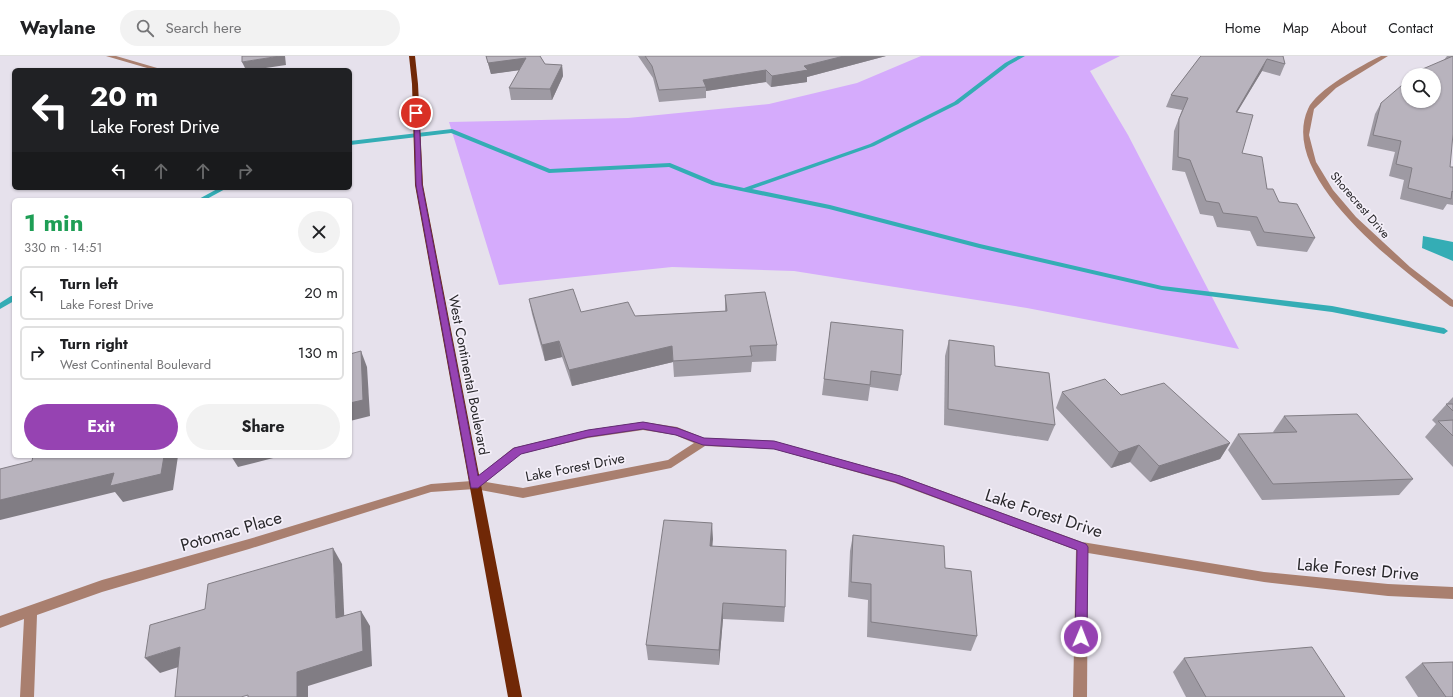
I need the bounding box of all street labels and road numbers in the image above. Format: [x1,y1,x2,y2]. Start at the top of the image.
street label: Shorecrest Drive [1326,168,1394,242]
street label: West Continental Boulevard [444,293,494,457]
street label: Lake Forest Drive [524,448,626,486]
street label: Lake Forest Drive [982,483,1106,543]
street label: Potomac Place [178,505,285,557]
street label: Lake Forest Drive [1296,552,1420,586]

